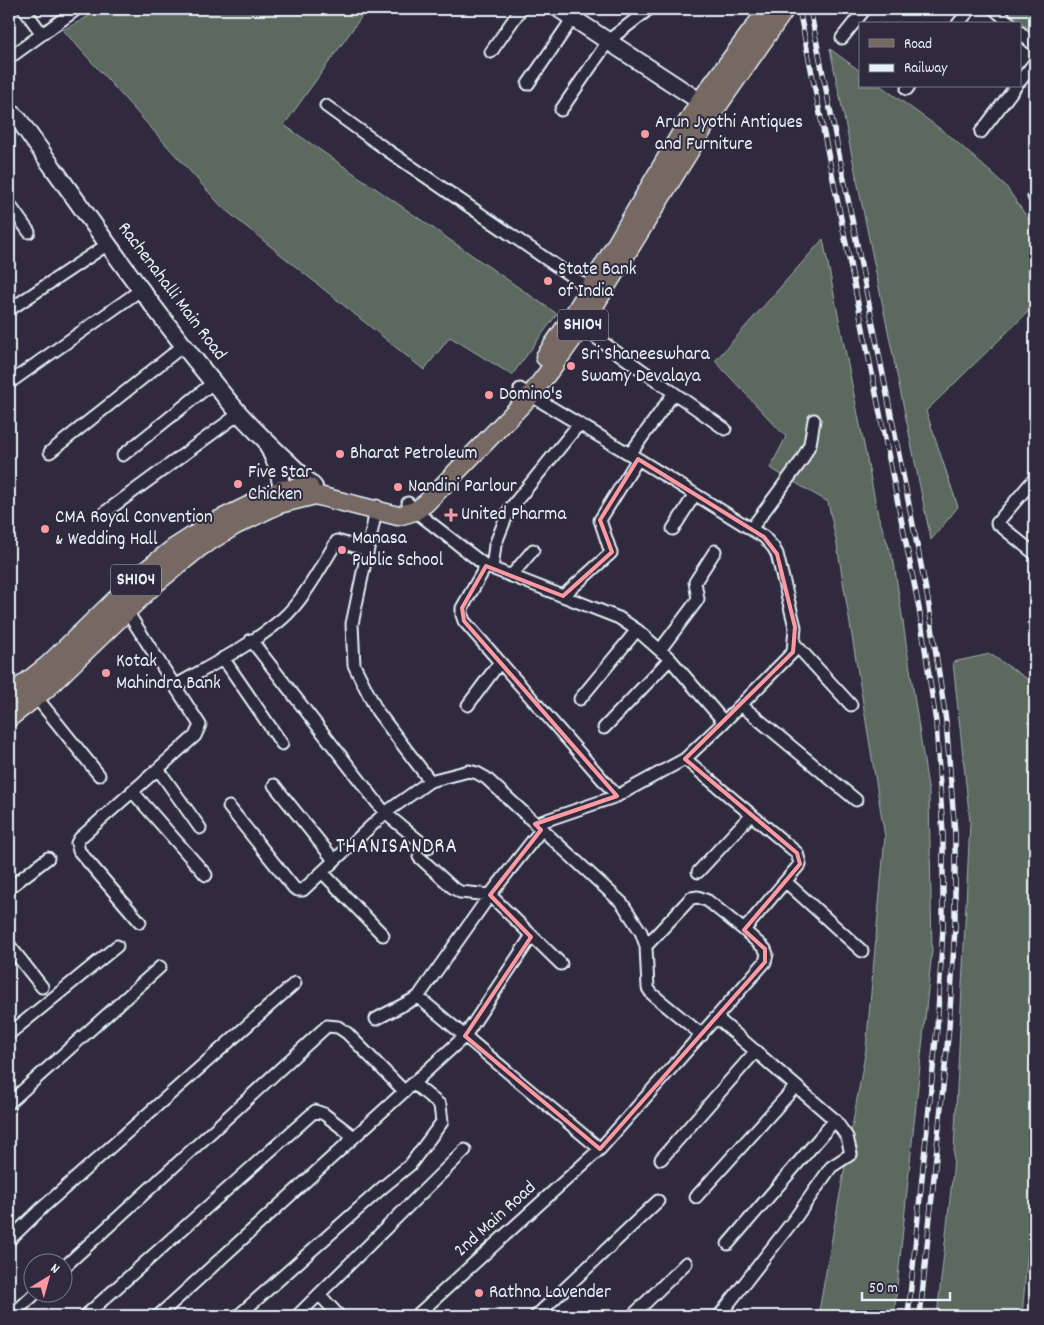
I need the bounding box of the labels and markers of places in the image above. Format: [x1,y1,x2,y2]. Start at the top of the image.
place label: Arun Jyothi Antiques and Furniture [655,110,803,159]
marker: Arun Jyothi Antiques and Furniture [639,128,651,140]
place label: State Bank of India [558,257,637,306]
marker: State Bank of India [542,275,554,287]
place label: Sri Shaneeswhara Swamy Devalaya [581,342,711,391]
marker: Sri Shaneeswhara Swamy Devalaya [565,360,577,372]
place label: Domino's [499,382,563,409]
marker: Domino's [483,389,495,401]
place label: Bharat Petroleum [350,441,478,468]
marker: Bharat Petroleum [334,448,346,460]
place label: Five Star Chicken [248,460,312,509]
place label: Nandini Parlour [408,474,517,501]
marker: Five Star Chicken [232,478,244,490]
marker: Nandini Parlour [392,481,404,493]
place label: United Pharma [461,502,567,529]
place label: CMA Royal Convention & Wedding Hall [55,505,213,554]
marker: United Pharma [445,509,457,521]
marker: CMA Royal Convention & Wedding Hall [39,523,51,535]
place label: Manasa Public School [352,526,444,575]
marker: Manasa Public School [336,544,348,556]
place label: Kotak Mahindra Bank [116,649,221,698]
marker: Kotak Mahindra Bank [100,667,112,679]
place label: Rathna Lavender [489,1280,611,1307]
marker: Rathna Lavender [473,1287,485,1299]

